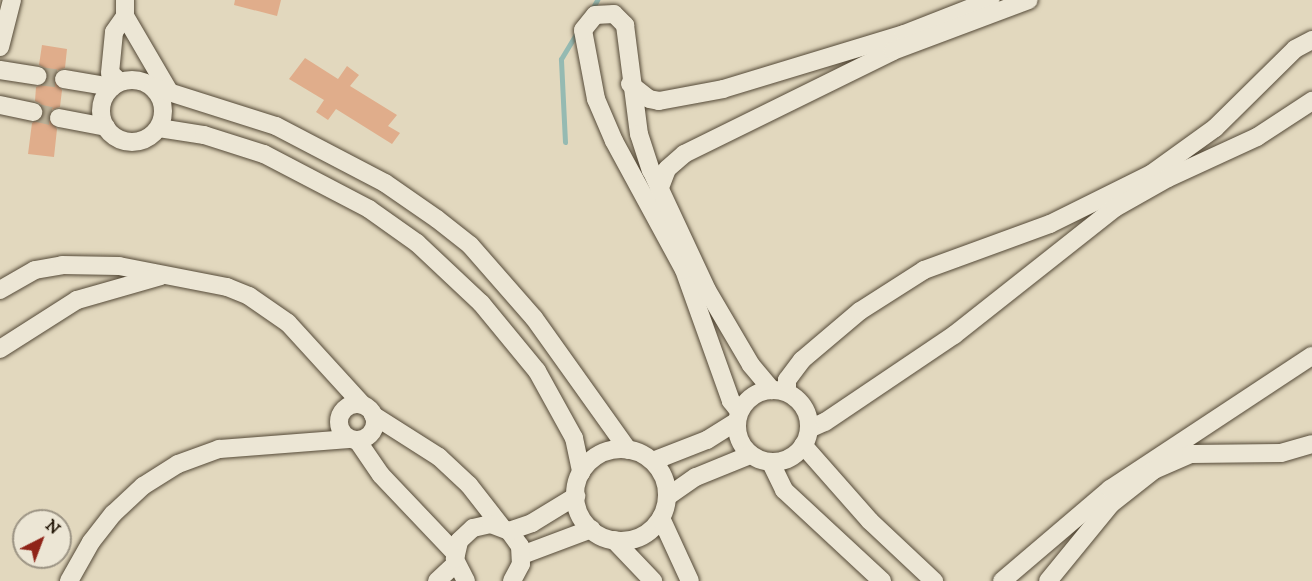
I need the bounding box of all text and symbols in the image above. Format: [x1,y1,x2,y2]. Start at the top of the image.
north arrow [12,509,72,569]
text: N [41,515,64,539]

